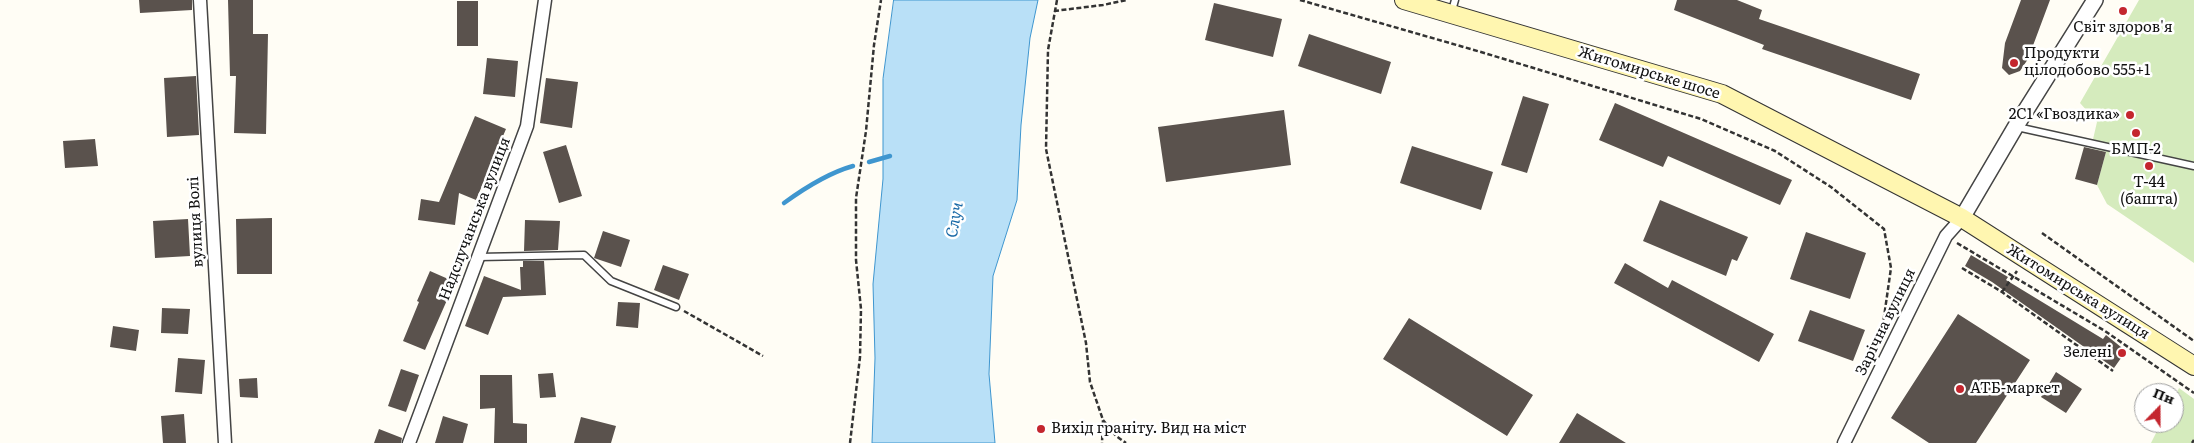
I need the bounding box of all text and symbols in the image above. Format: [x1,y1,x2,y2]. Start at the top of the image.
marker: Світ здоров'я [2117,5,2129,17]
place label: Світ здоров'я [2073,19,2173,37]
street label: Житомирське шосе [1576,43,1722,103]
place label: Продукти цілодобово 555+1 [2024,45,2150,80]
marker: Продукти цілодобово 555+1 [2008,57,2020,69]
place label: 2С1 «Гвоздика» [2009,106,2120,124]
marker: 2С1 «Гвоздика» [2124,109,2136,121]
marker: БМП-2 [2130,127,2142,139]
street label: Надслучанська вулиця [436,135,514,303]
place label: БМП-2 [2111,141,2161,159]
marker: Т-44 (башта) [2143,160,2155,172]
place label: Т-44 (башта) [2120,174,2178,209]
street label: вулиця Волі [185,176,207,268]
water label: Случ [942,201,968,239]
street label: Житомирська вулиця [2003,241,2153,343]
street label: Зарічна вулиця [1852,266,1920,378]
place label: Зелені [2063,344,2112,362]
marker: Зелені [2116,347,2128,359]
place label: АТБ-маркет [1970,380,2060,398]
text: Пн [2150,382,2178,408]
marker: АТБ-маркет [1954,383,1966,395]
north arrow [2134,383,2184,433]
place label: Вихід граніту. Вид на міст [1051,420,1247,438]
marker: Вихід граніту. Вид на міст [1035,423,1047,435]

